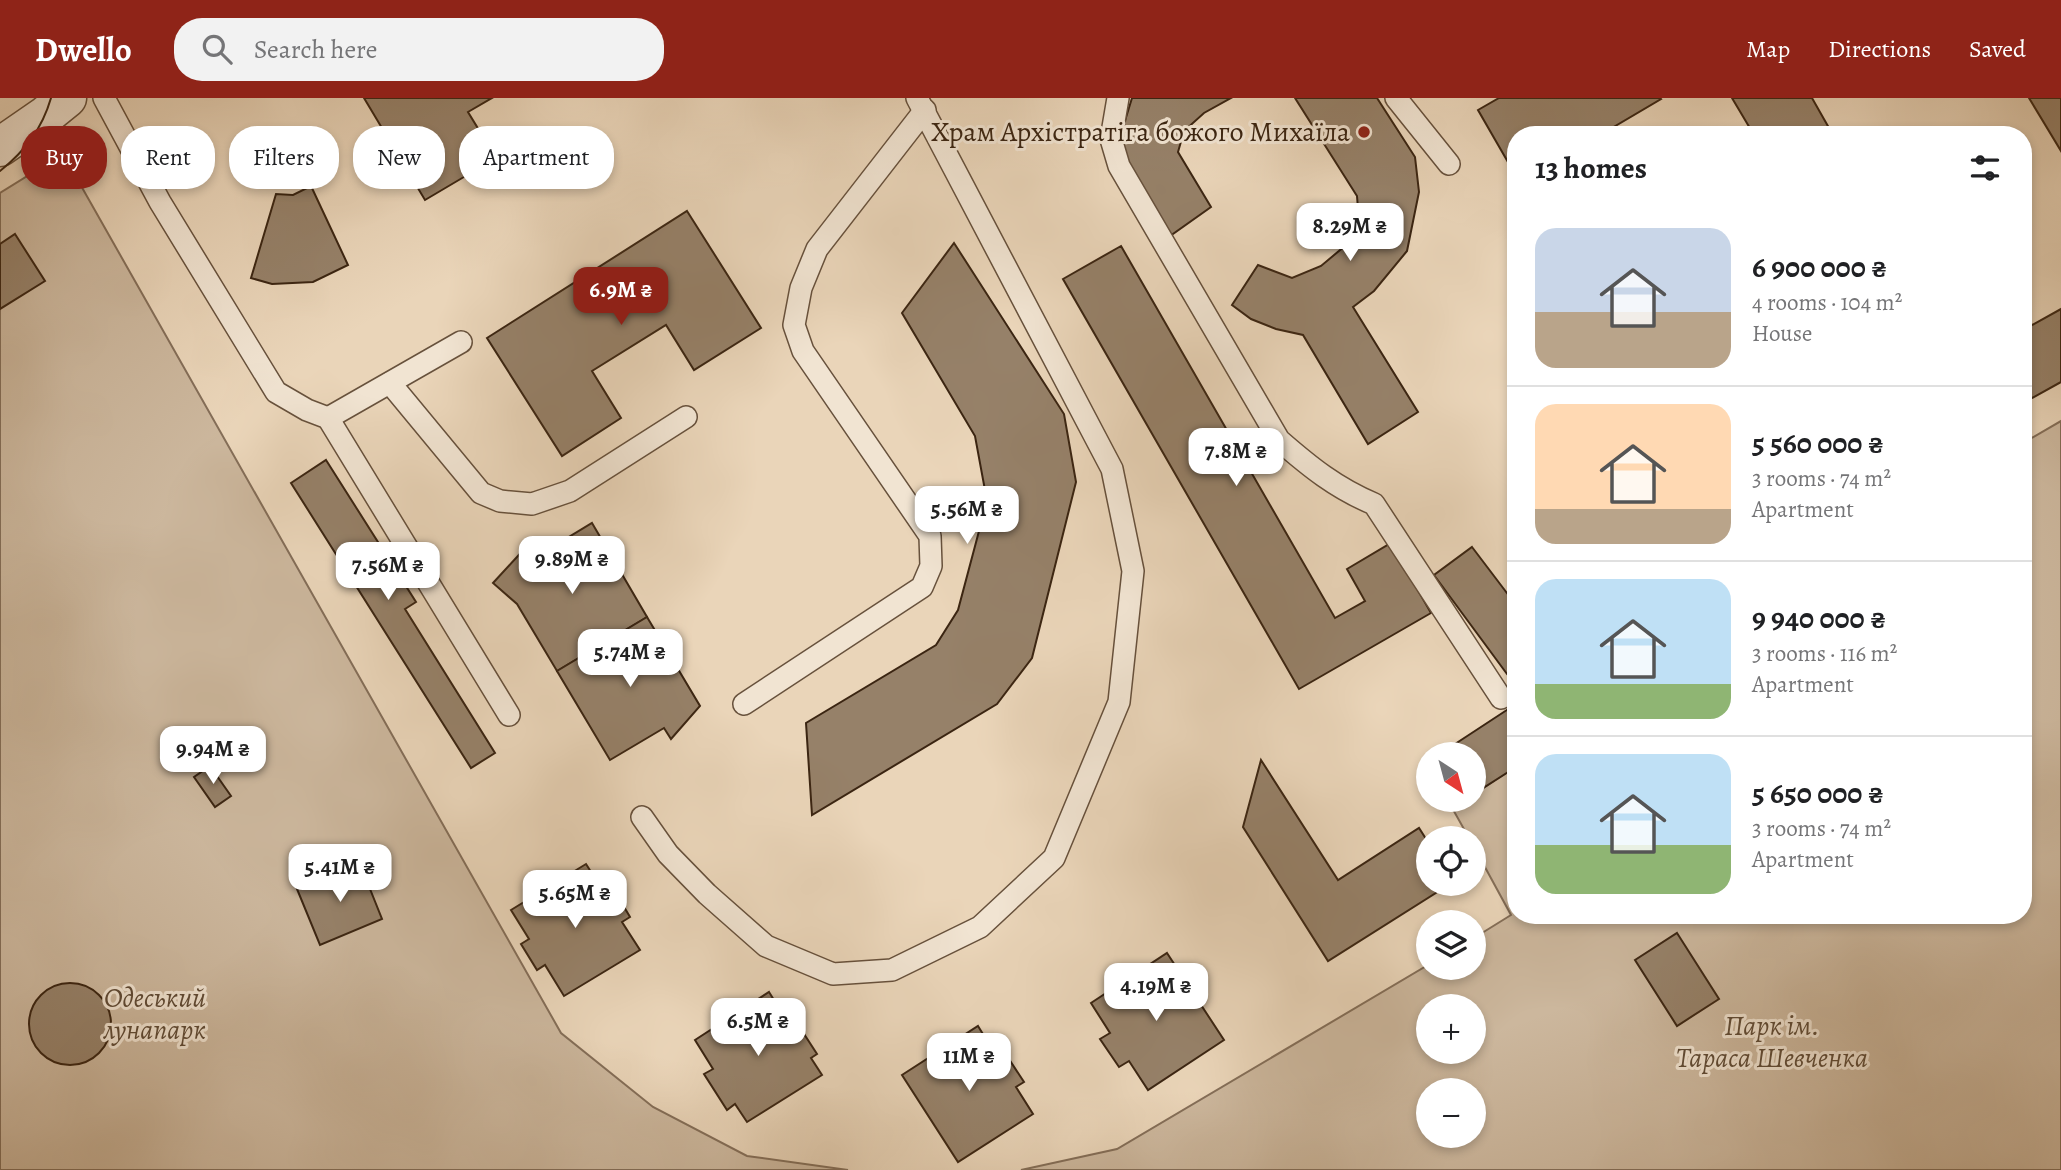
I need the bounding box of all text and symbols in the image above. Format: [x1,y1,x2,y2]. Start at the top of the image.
search box [174,18,664,81]
text: Dwello [35,27,132,72]
icon: search [198,30,236,68]
text: Search here [254,32,377,67]
text: Map [1746,33,1790,65]
text: Directions [1828,33,1931,65]
text: Saved [1969,33,2026,65]
place label: Храм Архістратіга божого Михаїла [931,113,1350,151]
marker: Храм Архістратіга божого Михаїла [1356,124,1372,140]
chip: Buy [21,126,107,189]
chip: Rent [121,126,215,189]
chip: Filters [229,126,339,189]
chip: New [353,126,445,189]
chip: Apartment [459,126,614,189]
text: 13 homes [1535,148,1647,188]
icon: filters [1966,149,2004,187]
pin: 8.29M ₴ [1285,204,1415,263]
text: 8.29M ₴ [1313,210,1387,241]
text: 6 900 000 ₴ [1752,247,1887,287]
icon: home [1591,256,1675,340]
pin: 6.9M ₴ [564,268,678,327]
text: 6.9M ₴ [589,274,653,305]
text: 4 rooms · 104 m² [1752,287,1902,318]
text: House [1752,318,1812,349]
text: 5 560 000 ₴ [1752,423,1884,463]
pin: 7.8M ₴ [1179,428,1293,488]
icon: home [1591,432,1675,516]
text: 7.8M ₴ [1205,435,1267,466]
text: 3 rooms · 74 m² [1752,463,1891,494]
pin: 5.56M ₴ [902,486,1032,546]
text: 5.56M ₴ [931,493,1003,524]
text: Apartment [1752,494,1854,525]
pin: 9.89M ₴ [507,536,637,596]
pin: 7.56M ₴ [323,542,453,602]
text: 9.89M ₴ [535,543,609,574]
text: 7.56M ₴ [352,549,424,580]
text: 9 940 000 ₴ [1752,598,1886,638]
icon: home [1591,607,1675,691]
pin: 5.74M ₴ [565,630,695,689]
text: 5.74M ₴ [594,636,666,667]
text: 3 rooms · 116 m² [1752,638,1897,669]
text: Apartment [1752,669,1854,700]
pin: 9.94M ₴ [148,726,278,786]
text: 9.94M ₴ [176,733,250,764]
north arrow [1416,742,1486,812]
map controls [1416,742,1486,1148]
text: 5 650 000 ₴ [1752,773,1884,813]
icon: home [1591,782,1675,866]
text: 3 rooms · 74 m² [1752,813,1891,844]
button: locate [1416,826,1486,896]
pin: 5.41M ₴ [275,844,405,904]
text: Apartment [1752,844,1854,875]
text: 5.41M ₴ [305,851,375,882]
pin: 5.65M ₴ [510,870,640,930]
text: 5.65M ₴ [539,877,611,908]
button: layers [1416,910,1486,980]
pin: 4.19M ₴ [1091,964,1221,1023]
text: 4.19M ₴ [1120,970,1192,1001]
park label: Одеський лунапарк [103,979,206,1049]
button: + [1416,994,1486,1064]
pin: 6.5M ₴ [701,998,815,1058]
text: 6.5M ₴ [727,1005,789,1036]
park label: Парк ім. Тараса Шевченка [1676,1007,1868,1077]
pin: 11M ₴ [920,1034,1018,1093]
text: 11M ₴ [943,1040,995,1071]
button: − [1416,1078,1486,1148]

